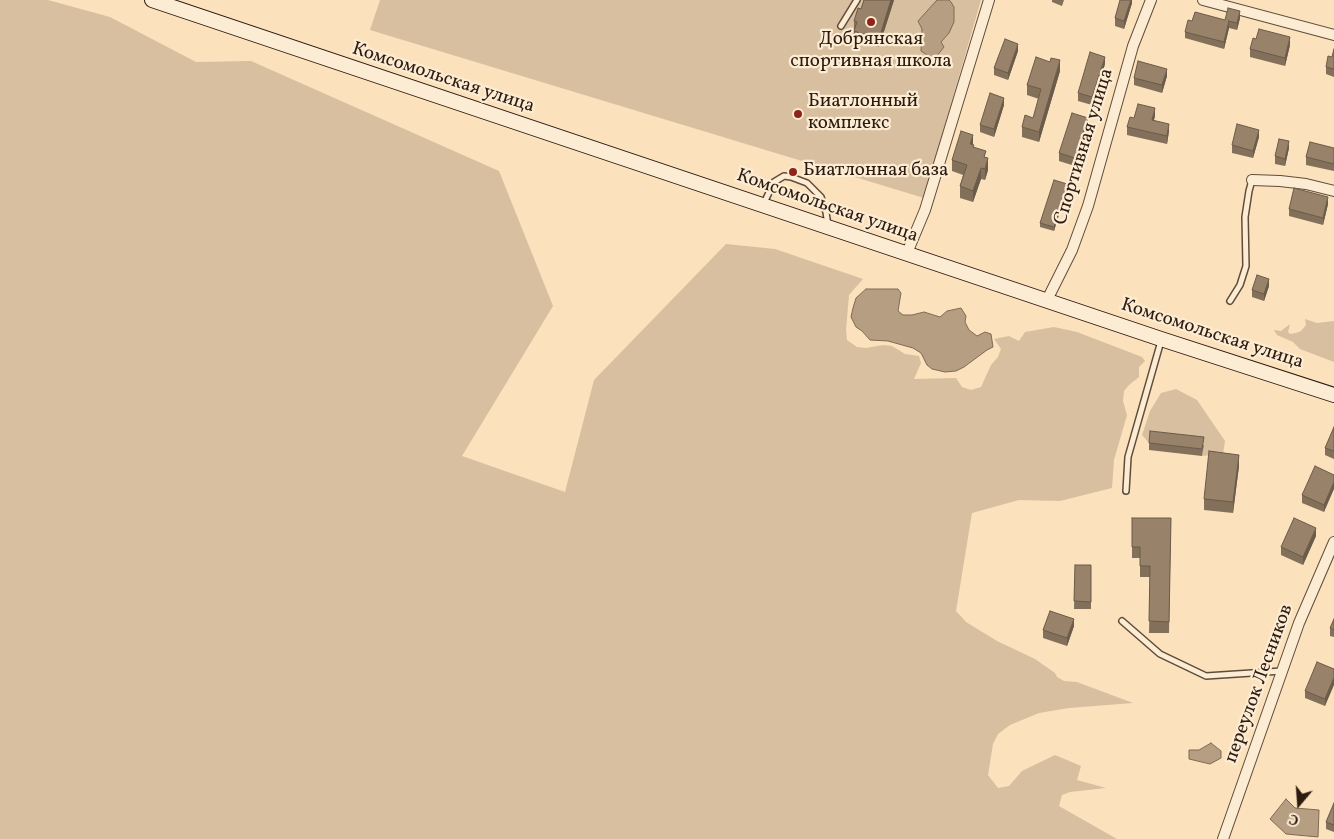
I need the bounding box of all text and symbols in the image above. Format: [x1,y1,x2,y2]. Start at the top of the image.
marker: Добрянская спортивная школа [865,16,877,28]
place label: Добрянская спортивная школа [790,30,952,74]
street label: Комсомольская улица [349,39,537,119]
street label: Спортивная улица [1050,66,1120,228]
place label: Биатлонный комплекс [808,92,918,136]
marker: Биатлонный комплекс [792,108,804,120]
place label: Биатлонная база [803,161,948,183]
street label: Комсомольская улица [733,165,921,249]
marker: Биатлонная база [787,166,799,178]
street label: Комсомольская улица [1118,295,1306,375]
street label: переулок Лесников [1221,602,1299,766]
north arrow [1274,779,1324,829]
text: С [1287,808,1301,829]

